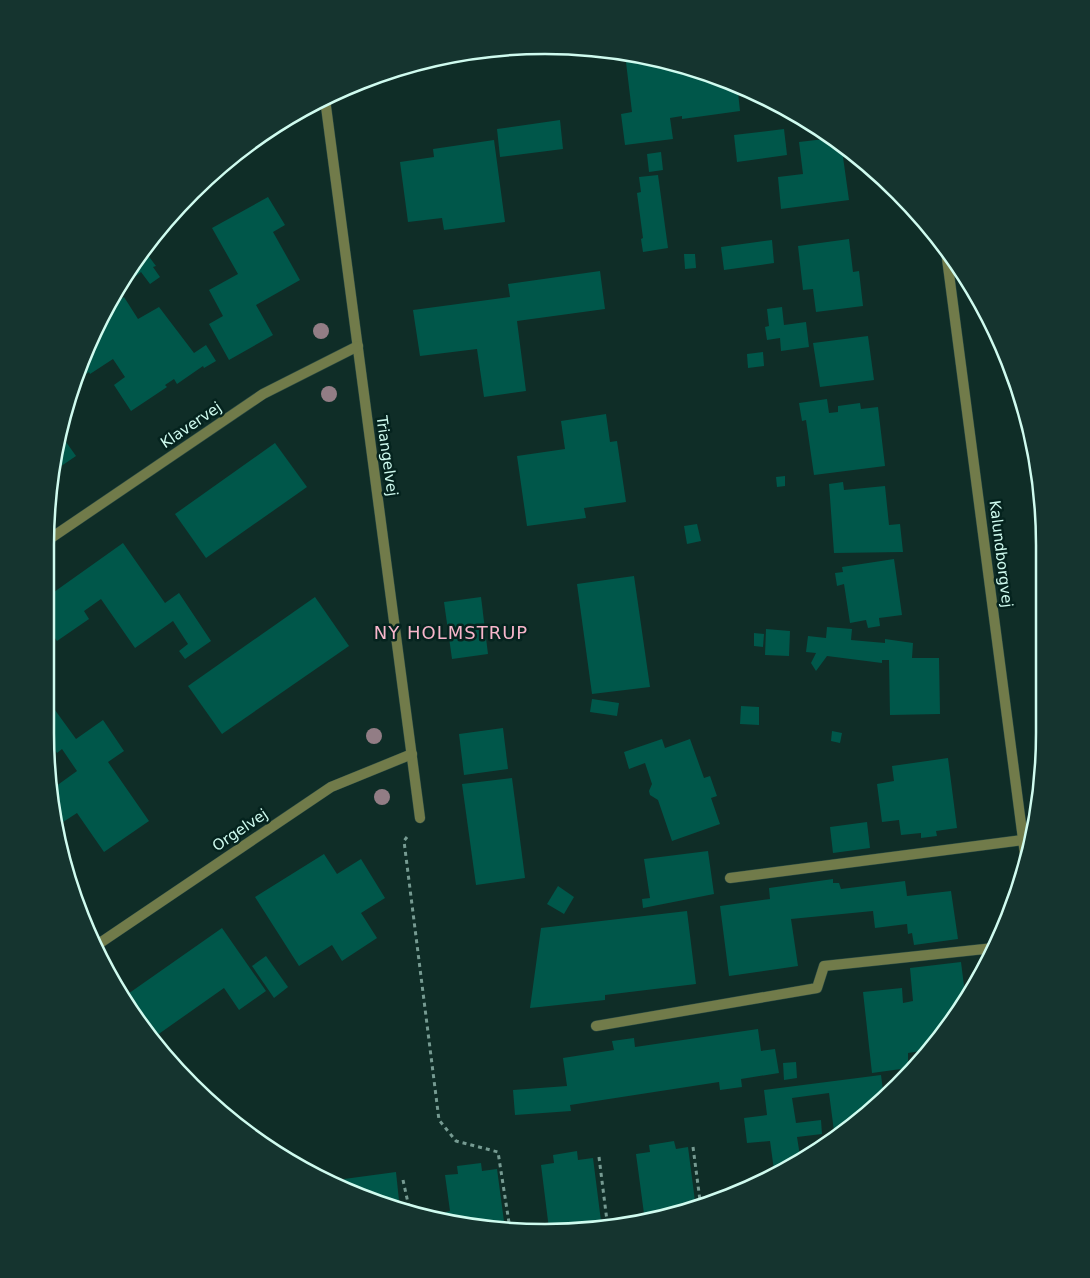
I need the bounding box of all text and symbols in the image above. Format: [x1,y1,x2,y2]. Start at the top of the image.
street label: Klavervej [157,398,225,452]
street label: Triangelvej [372,414,402,497]
street label: Kalundborgvej [985,499,1017,609]
district label: NY HOLMSTRUP [374,622,528,643]
street label: Orgelvej [209,805,271,855]

